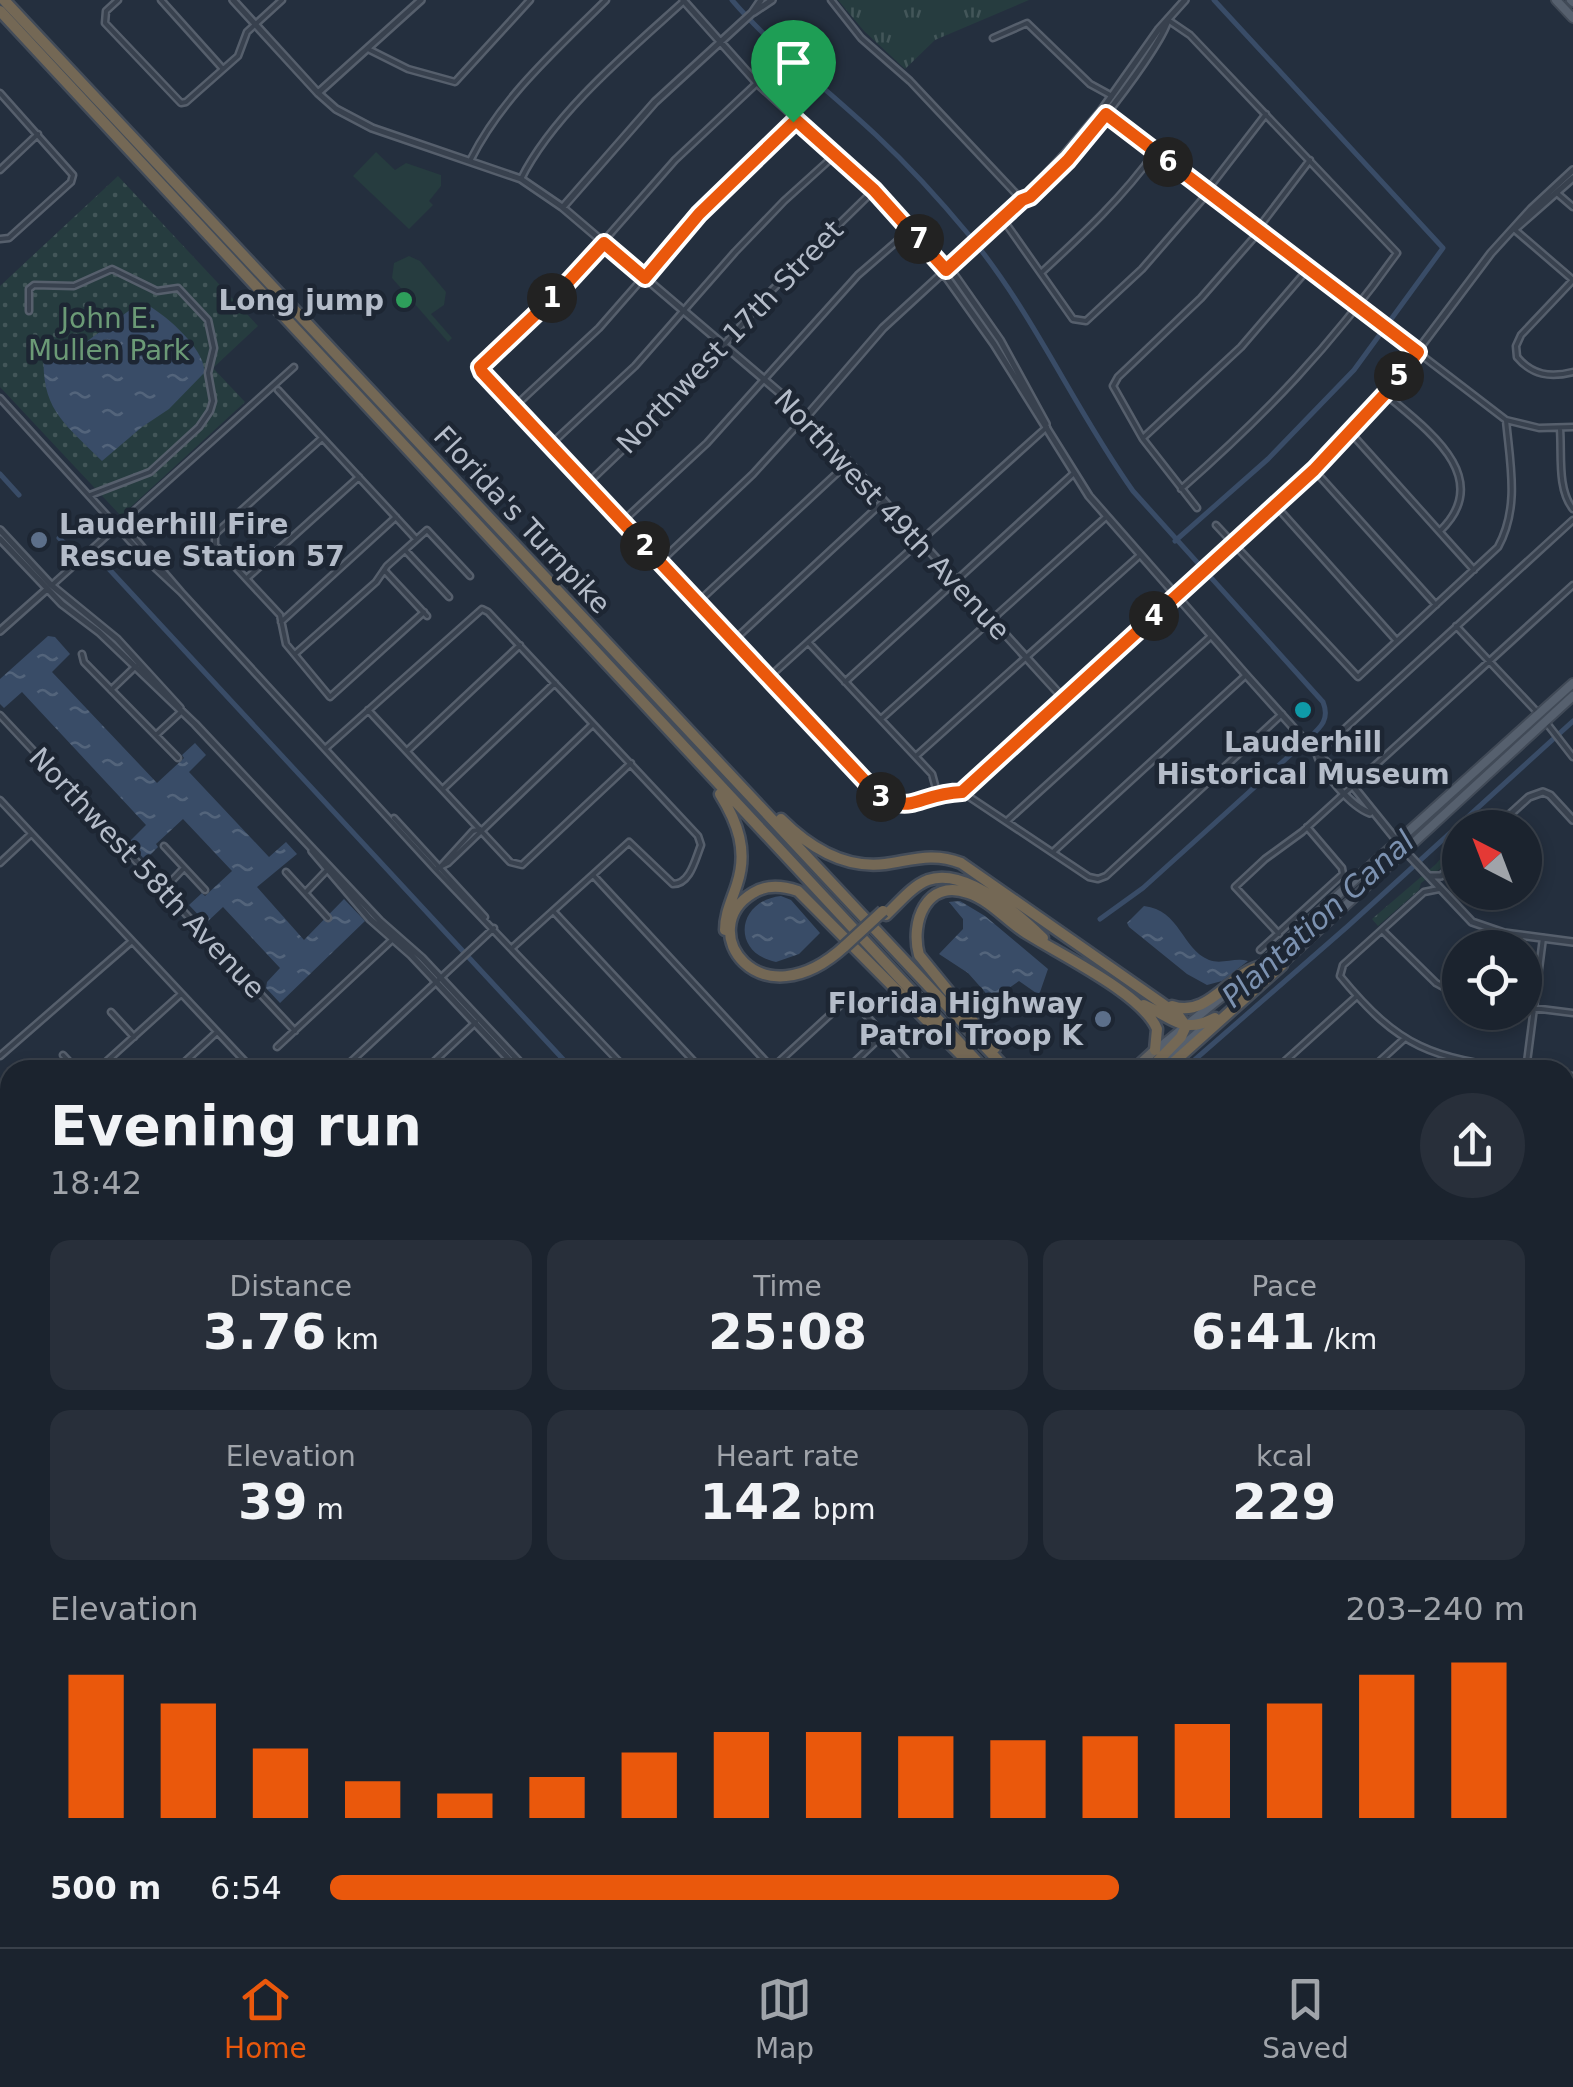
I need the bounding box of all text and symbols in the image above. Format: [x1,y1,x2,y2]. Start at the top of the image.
pin [751,20,836,123]
icon: arrive [766,35,821,90]
pin: 6 [1143,137,1193,187]
text: 6 [1158,145,1178,178]
street label: Northwest 17th Street [610,214,850,460]
pin: 7 [894,214,944,264]
text: 7 [909,222,929,255]
pin: 1 [527,273,577,323]
text: 1 [542,281,562,314]
place label: Long jump [218,284,384,317]
marker: Long jump [393,289,415,311]
park label: John E. Mullen Park [28,302,191,367]
pin: 5 [1374,351,1424,401]
text: 5 [1389,359,1409,392]
street label: Northwest 49th Avenue [767,383,1017,647]
street label: Florida's Turnpike [427,420,617,620]
place label: Lauderhill Fire Rescue Station 57 [59,508,345,573]
pin: 2 [620,521,670,571]
marker: Lauderhill Fire Rescue Station 57 [28,529,50,551]
text: 2 [635,529,655,562]
pin: 4 [1129,591,1179,641]
text: 4 [1144,599,1164,632]
marker: Lauderhill Historical Museum [1292,699,1314,721]
place label: Lauderhill Historical Museum [1156,726,1450,791]
street label: Northwest 58th Avenue [22,741,272,1005]
pin: 3 [856,772,906,822]
text: 3 [871,780,891,813]
north arrow [1442,810,1542,910]
map controls [1442,810,1542,1030]
water label: Plantation Canal [1215,823,1422,1014]
button: locate [1442,930,1542,1030]
place label: Florida Highway Patrol Troop K [828,987,1084,1052]
marker: Florida Highway Patrol Troop K [1092,1008,1114,1030]
button: share [1420,1093,1525,1198]
text: Evening run [50,1094,422,1158]
text: 18:42 [50,1164,142,1202]
text: Distance [230,1270,352,1303]
text: Time [753,1270,822,1303]
text: Pace [1251,1270,1317,1303]
text: 3.76 [203,1303,326,1361]
text: 25:08 [708,1303,867,1361]
text: 6:41 [1191,1303,1315,1361]
text: km [326,1323,379,1356]
text: /km [1315,1323,1377,1356]
text: Elevation [226,1440,356,1473]
text: Heart rate [716,1440,859,1473]
text: kcal [1256,1440,1312,1473]
text: 39 [238,1473,308,1531]
text: 142 [699,1473,804,1531]
text: 229 [1232,1473,1336,1531]
text: m [308,1493,344,1526]
text: bpm [804,1493,876,1526]
text: Elevation [50,1590,199,1628]
text: 203–240 m [1346,1590,1525,1628]
text: 500 m [50,1869,161,1907]
text: 6:54 [210,1869,282,1907]
tab: Home [224,1972,307,2065]
tab: Map [755,1972,814,2065]
tab: Saved [1262,1972,1349,2065]

